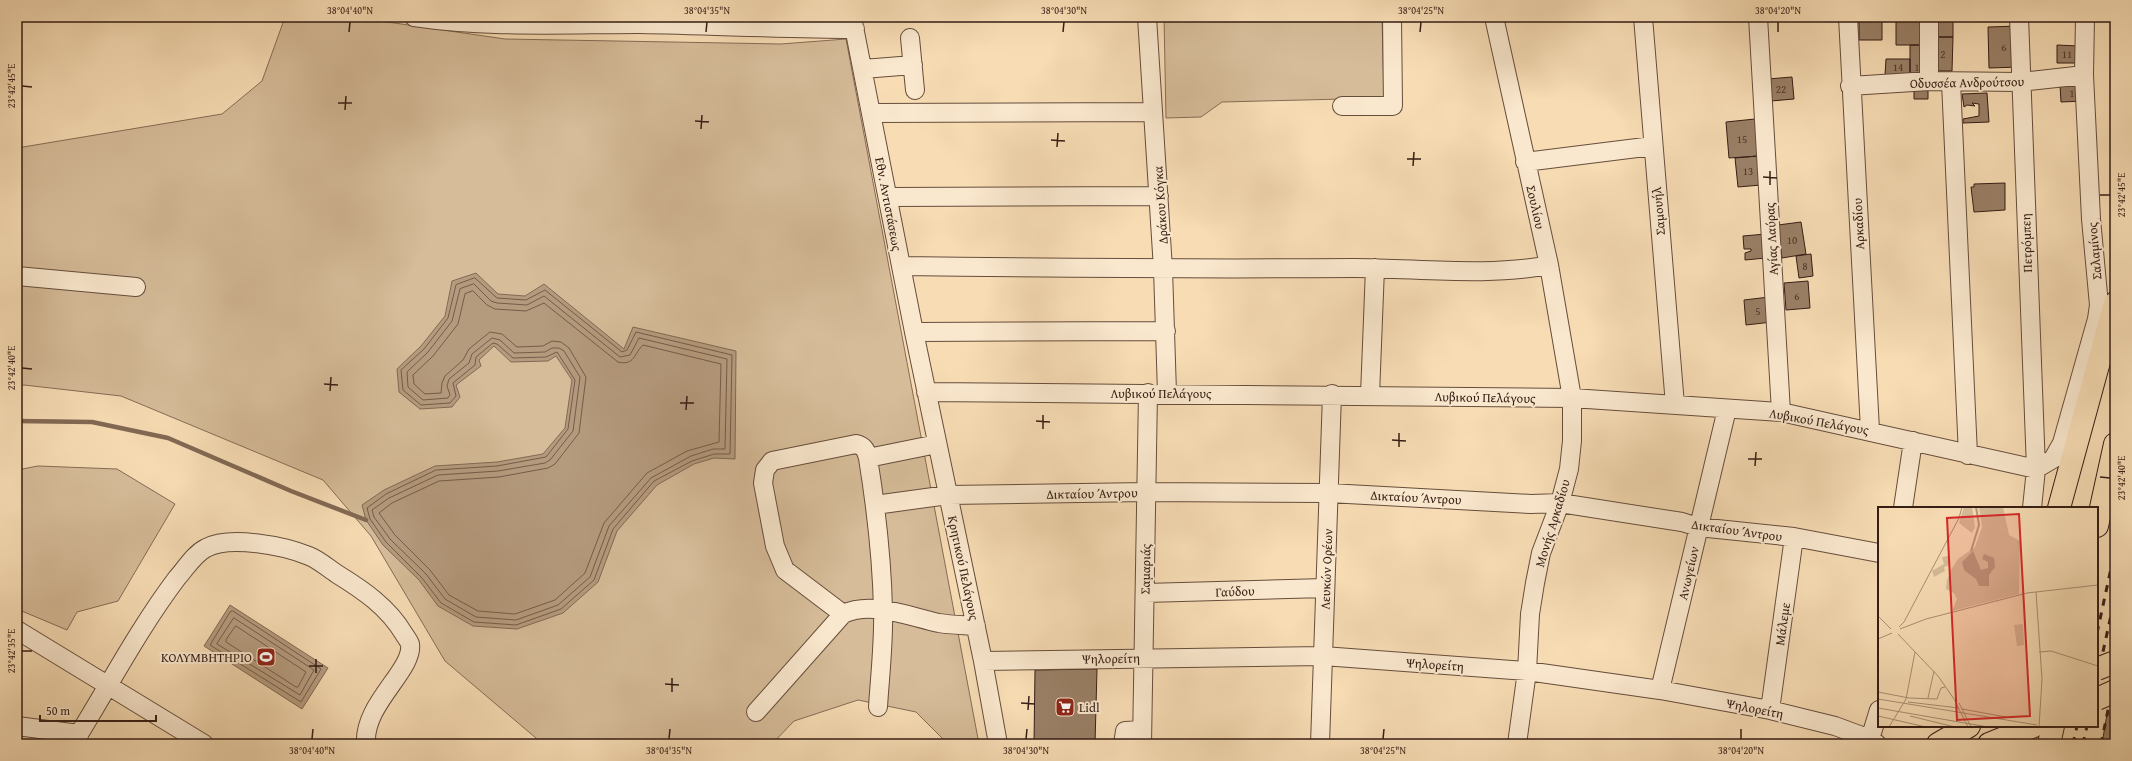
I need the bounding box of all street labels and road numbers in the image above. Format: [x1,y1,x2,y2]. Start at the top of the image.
street label: Οδυσσέα Ανδρούτσου [1910,72,2025,93]
street label: Εθν. Αντιστάσεως [870,156,907,253]
street label: Δράκου Κόγκα [1148,165,1173,245]
street label: Σουλίου [1521,183,1550,231]
street label: Σαμουήλ [1647,185,1670,236]
street label: Αρκαδίου [1848,197,1869,250]
street label: Αγίας Λαύρας [1760,201,1783,276]
street label: Πετρόμπεη [2016,213,2037,273]
street label: Σαλαμίνος [2082,221,2106,281]
street label: Λυβικού Πελάγους [1110,384,1212,403]
street label: Λυβικού Πελάγους [1434,387,1536,408]
street label: Λυβικού Πελάγους [1768,403,1871,440]
street label: Μονής Αρκαδίου [1530,477,1575,569]
street label: Δικταίου Άντρου [1046,483,1138,504]
street label: Δικταίου Άντρου [1370,486,1462,509]
street label: Κρητικού Πελάγους [943,514,984,623]
street label: Δικταίου Άντρου [1690,515,1784,546]
street label: Λευκών Ορέων [1316,528,1337,610]
street label: Σαμαριάς [1136,543,1155,595]
street label: Ανωγείων [1673,544,1704,602]
street label: Γαύδου [1215,581,1255,602]
street label: Μάλεμε [1770,601,1795,647]
street label: Ψηλορείτη [1081,648,1140,669]
street label: Ψηλορείτη [1404,653,1465,676]
street label: Ψηλορείτη [1724,693,1785,723]

